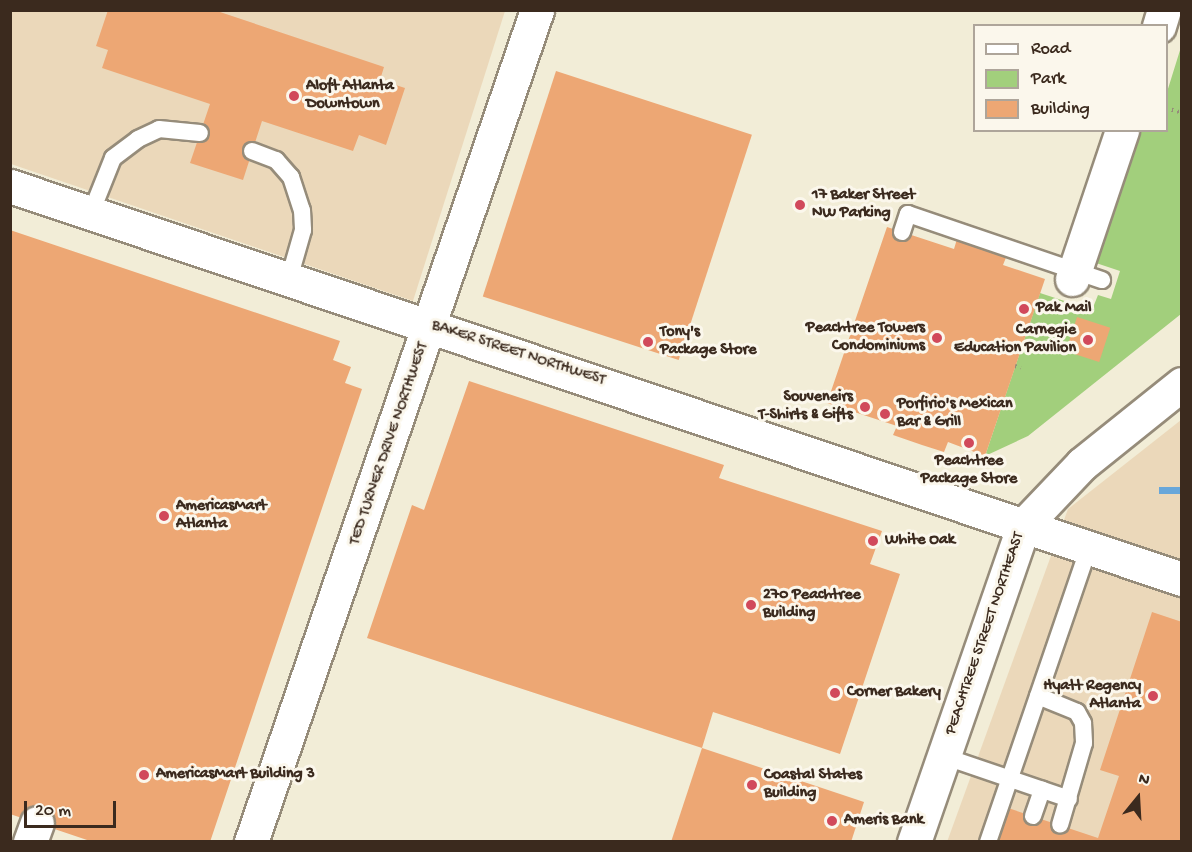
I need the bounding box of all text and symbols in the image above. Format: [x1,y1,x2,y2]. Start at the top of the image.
legend [973,24,1168,132]
text: Road [1031,39,1070,60]
text: Park [1031,69,1065,90]
place label: Aloft Atlanta Downtown [306,77,394,115]
marker: Aloft Atlanta Downtown [287,89,301,103]
text: Building [1031,99,1090,120]
place label: 17 Baker Street NW Parking [812,186,915,224]
marker: 17 Baker Street NW Parking [793,198,807,212]
place label: Pak Mail [1036,299,1092,319]
marker: Pak Mail [1017,302,1031,316]
street label: BAKER STREET NORTHWEST [429,317,607,391]
place label: Peachtree Towers Condominiums [806,319,925,357]
place label: Carnegie Education Pavilion [954,321,1076,359]
place label: Tony's Package Store [660,323,756,361]
marker: Peachtree Towers Condominiums [930,331,944,345]
marker: Carnegie Education Pavilion [1081,333,1095,347]
marker: Tony's Package Store [641,335,655,349]
street label: TED TURNER DRIVE NORTHWEST [346,340,434,548]
place label: Souveneirs T-Shirts & Gifts [758,388,853,426]
place label: Porfirio's Mexican Bar & Grill [897,395,1013,433]
marker: Souveneirs T-Shirts & Gifts [858,400,872,414]
marker: Porfirio's Mexican Bar & Grill [878,407,892,421]
marker: Peachtree Package Store [962,436,976,450]
place label: Peachtree Package Store [921,452,1017,490]
place label: AmericasMart Atlanta [176,497,267,535]
marker: AmericasMart Atlanta [157,509,171,523]
street label: PEACHTREE STREET NORTHEAST [942,530,1030,738]
place label: White Oak [885,531,955,551]
marker: White Oak [866,534,880,548]
place label: 270 Peachtree Building [763,586,861,624]
marker: 270 Peachtree Building [744,598,758,612]
place label: Hyatt Regency Atlanta [1043,677,1141,715]
place label: Corner Bakery [847,683,941,703]
marker: Corner Bakery [828,686,842,700]
marker: Hyatt Regency Atlanta [1146,689,1160,703]
place label: AmericasMart Building 3 [156,765,315,785]
place label: Coastal States Building [764,766,862,804]
marker: AmericasMart Building 3 [137,768,151,782]
north arrow [1108,768,1168,828]
text: N [1136,770,1152,791]
marker: Coastal States Building [745,778,759,792]
scale bar [27,789,118,827]
text: 20 m [35,801,71,822]
place label: Ameris Bank [844,811,924,831]
marker: Ameris Bank [825,814,839,828]

